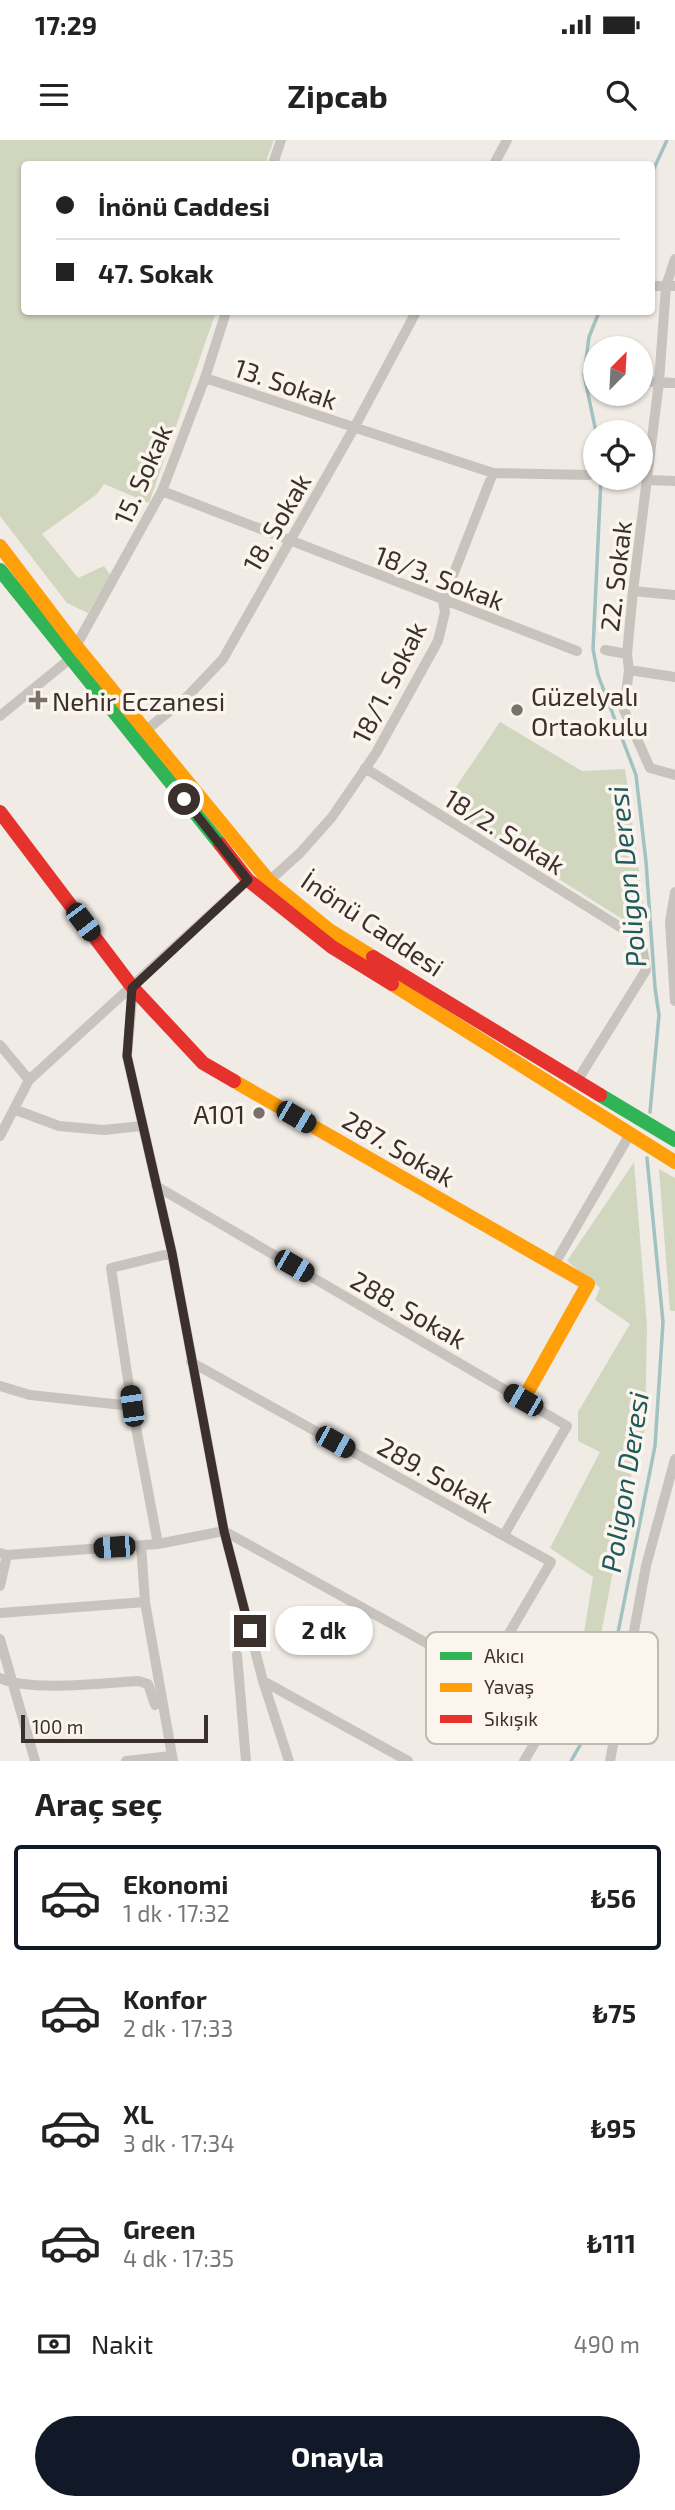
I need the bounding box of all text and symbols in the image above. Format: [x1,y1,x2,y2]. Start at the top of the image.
text: 17:29 [35,9,97,40]
icon: menu [35,76,73,114]
text: Zipcab [287,76,388,114]
icon: search [602,76,640,114]
text: İnönü Caddesi [98,190,270,221]
text: 47. Sokak [98,257,214,288]
north arrow [583,336,653,406]
map controls [583,336,653,490]
street label: 13. Sokak [231,351,341,415]
street label: 15. Sokak [106,419,178,529]
button: locate [583,420,653,490]
street label: 18. Sokak [236,467,316,577]
street label: 22. Sokak [593,519,637,633]
street label: 18/3. Sokak [371,538,509,616]
street label: 18/1. Sokak [344,616,432,748]
place label: Güzelyalı Ortaokulu [531,680,648,741]
place label: Nehir Eczanesi [52,685,225,716]
marker: Nehir Eczanesi [30,692,46,708]
marker: Güzelyalı Ortaokulu [509,702,525,718]
street label: 18/2. Sokak [439,782,571,880]
route start [168,783,200,815]
water label: Poligon Deresi [600,785,652,969]
street label: İnönü Caddesi [296,864,450,982]
car [62,899,105,945]
car [273,1097,320,1137]
place label: A101 [193,1098,245,1129]
street label: 287. Sokak [337,1103,461,1193]
marker: A101 [251,1105,267,1121]
car [271,1246,318,1286]
street label: 288. Sokak [346,1264,472,1354]
car [500,1380,547,1420]
car [119,1384,146,1428]
water label: Poligon Deresi [593,1389,655,1575]
car [312,1423,359,1461]
street label: 289. Sokak [373,1430,499,1518]
car [93,1535,136,1559]
callout: 2 dk [274,1606,372,1656]
route end [234,1615,266,1647]
text: 2 dk [302,1616,346,1644]
legend [426,1632,658,1744]
text: Akıcı [484,1644,524,1667]
text: Yavaş [484,1675,534,1699]
text: Sıkışık [484,1707,538,1731]
scale bar [21,1712,208,1744]
text: 100 m [32,1715,83,1738]
text: Araç seç [35,1784,162,1822]
icon: car [39,1866,102,1929]
text: Ekonomi [123,1868,229,1899]
text: ₺56 [591,1882,636,1913]
text: 1 dk · 17:32 [123,1899,230,1927]
icon: car [39,1981,102,2044]
text: Konfor [123,1983,207,2014]
text: ₺75 [592,1997,636,2028]
text: 2 dk · 17:33 [123,2014,233,2042]
icon: car [39,2096,102,2159]
text: XL [123,2098,154,2129]
text: ₺95 [591,2112,636,2143]
text: 3 dk · 17:34 [123,2129,235,2157]
icon: car [39,2211,102,2274]
text: Green [123,2213,196,2244]
text: ₺111 [587,2227,636,2258]
text: 4 dk · 17:35 [123,2244,234,2272]
icon: cash [35,2325,73,2363]
text: Nakit [91,2328,153,2359]
text: 490 m [574,2330,640,2358]
button: Onayla [35,2416,640,2496]

